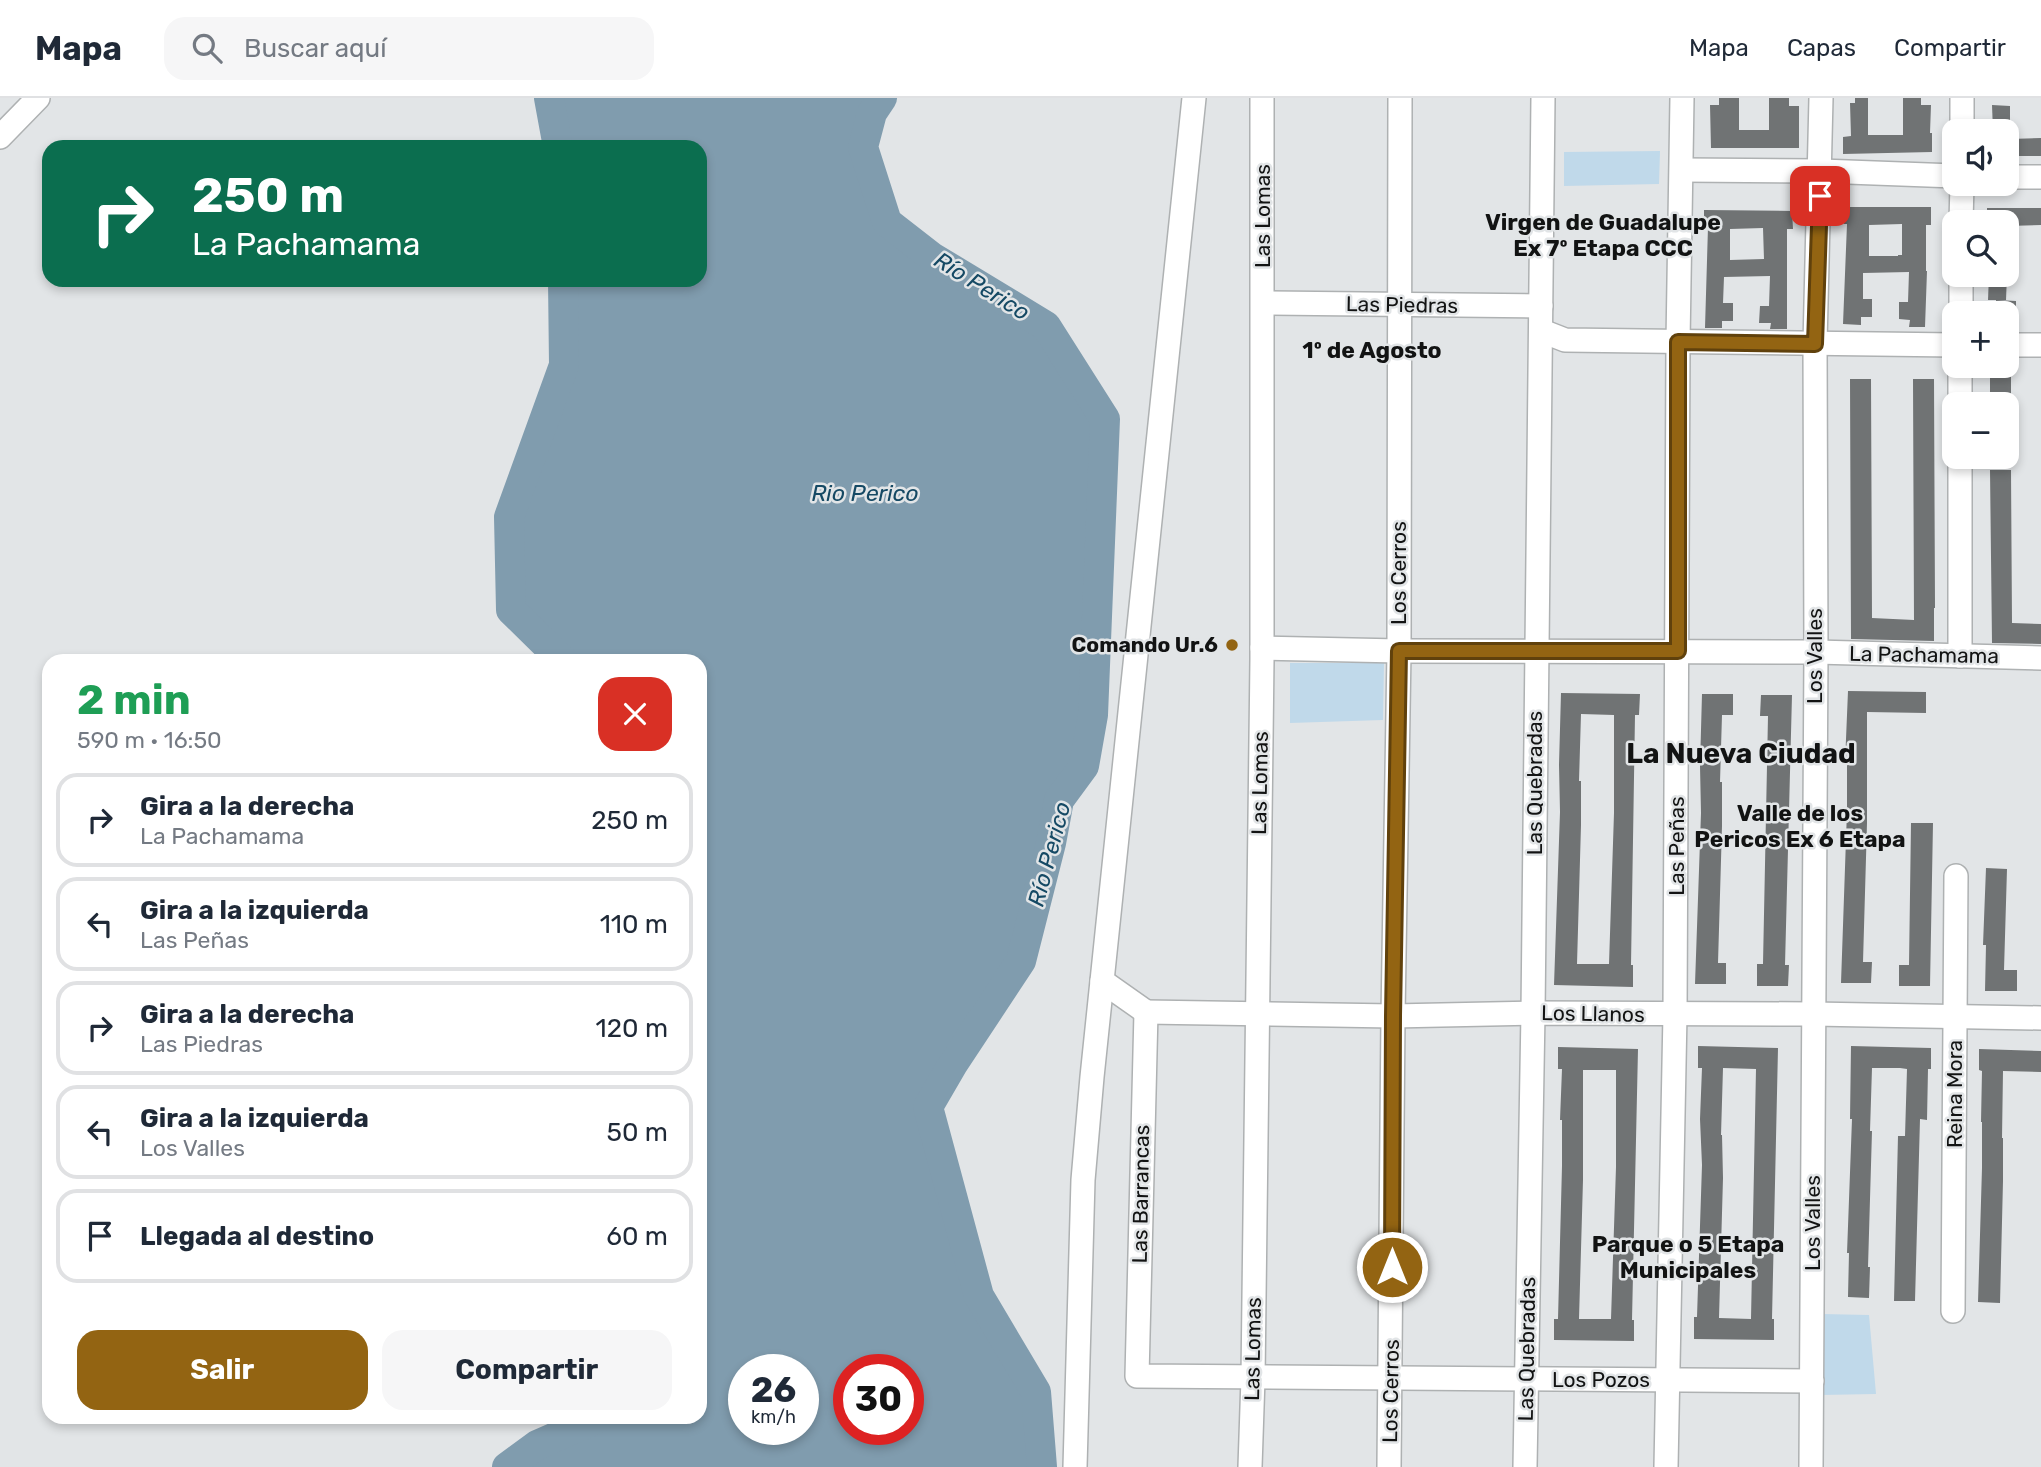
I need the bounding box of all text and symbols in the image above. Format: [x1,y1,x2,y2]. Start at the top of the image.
search box [164,17,654,80]
text: Mapa [35,29,122,68]
icon: search [188,29,226,67]
text: Buscar aquí [244,33,387,64]
text: Mapa [1689,34,1749,62]
text: Capas [1787,34,1856,62]
text: Compartir [1894,34,2006,62]
map controls [1942,119,2019,469]
button: sound [1942,119,2019,196]
street label: Las Lomas [1250,164,1275,268]
text: 250 m [192,166,344,224]
pin [1790,166,1850,226]
icon: right [77,168,168,259]
icon: arrive [1801,177,1839,215]
district label: Virgen de Guadalupe Ex 7º Etapa CCC [1485,208,1721,262]
button: search [1942,210,2019,287]
text: La Pachamama [192,225,420,263]
water label: Río Perico [929,246,1035,326]
street label: Las Piedras [1346,291,1458,318]
button: + [1942,301,2019,378]
district label: 1º de Agosto [1302,336,1442,364]
button: − [1942,392,2019,469]
water label: Rio Perico [811,479,919,507]
street label: Los Cerros [1386,521,1411,625]
street label: Los Valles [1802,608,1827,704]
place label: Comando Ur.6 [1072,632,1218,657]
marker: Comando Ur.6 [1224,637,1240,653]
street label: La Pachamama [1849,641,1999,668]
text: 2 min [77,675,191,725]
button: close [598,677,672,751]
street label: Las Quebradas [1522,711,1547,855]
text: 590 m · 16:50 [77,726,222,754]
street label: Las Lomas [1246,731,1273,835]
district label: La Nueva Ciudad [1626,737,1856,770]
text: Gira a la derecha [140,791,354,822]
street label: Las Peñas [1664,796,1689,896]
water label: Río Perico [1022,799,1076,909]
district label: Valle de los Pericos Ex 6 Etapa [1694,799,1906,853]
icon: right [81,801,119,839]
text: 250 m [591,805,668,836]
text: La Pachamama [140,822,304,850]
text: Gira a la izquierda [140,895,369,926]
icon: left [81,905,119,943]
text: 110 m [600,909,668,940]
text: Las Peñas [140,926,249,954]
text: Gira a la derecha [140,999,354,1030]
street label: Los Llanos [1541,1000,1645,1027]
icon: right [81,1009,119,1047]
text: 120 m [596,1013,668,1044]
text: Las Piedras [140,1030,263,1058]
street label: Reina Mora [1942,1040,1967,1148]
text: Gira a la izquierda [140,1103,369,1134]
icon: left [81,1113,119,1151]
text: 50 m [607,1117,668,1148]
street label: Las Barrancas [1127,1124,1154,1264]
text: Los Valles [140,1134,245,1162]
street label: Los Valles [1800,1175,1825,1271]
icon: arrive [81,1217,119,1255]
text: Llegada al destino [140,1221,374,1252]
text: 60 m [606,1221,668,1252]
position arrow [1355,1230,1429,1304]
district label: Parque o 5 Etapa Municipales [1592,1230,1784,1284]
street label: Las Quebradas [1513,1276,1540,1421]
street label: Las Lomas [1239,1297,1266,1401]
button: Salir [77,1330,368,1410]
button: Compartir [382,1330,672,1410]
street label: Los Cerros [1377,1339,1404,1443]
speed limit sign: 30 [833,1354,924,1445]
street label: Los Pozos [1552,1367,1650,1392]
text: 26 [751,1369,796,1411]
text: km/h [751,1406,796,1428]

